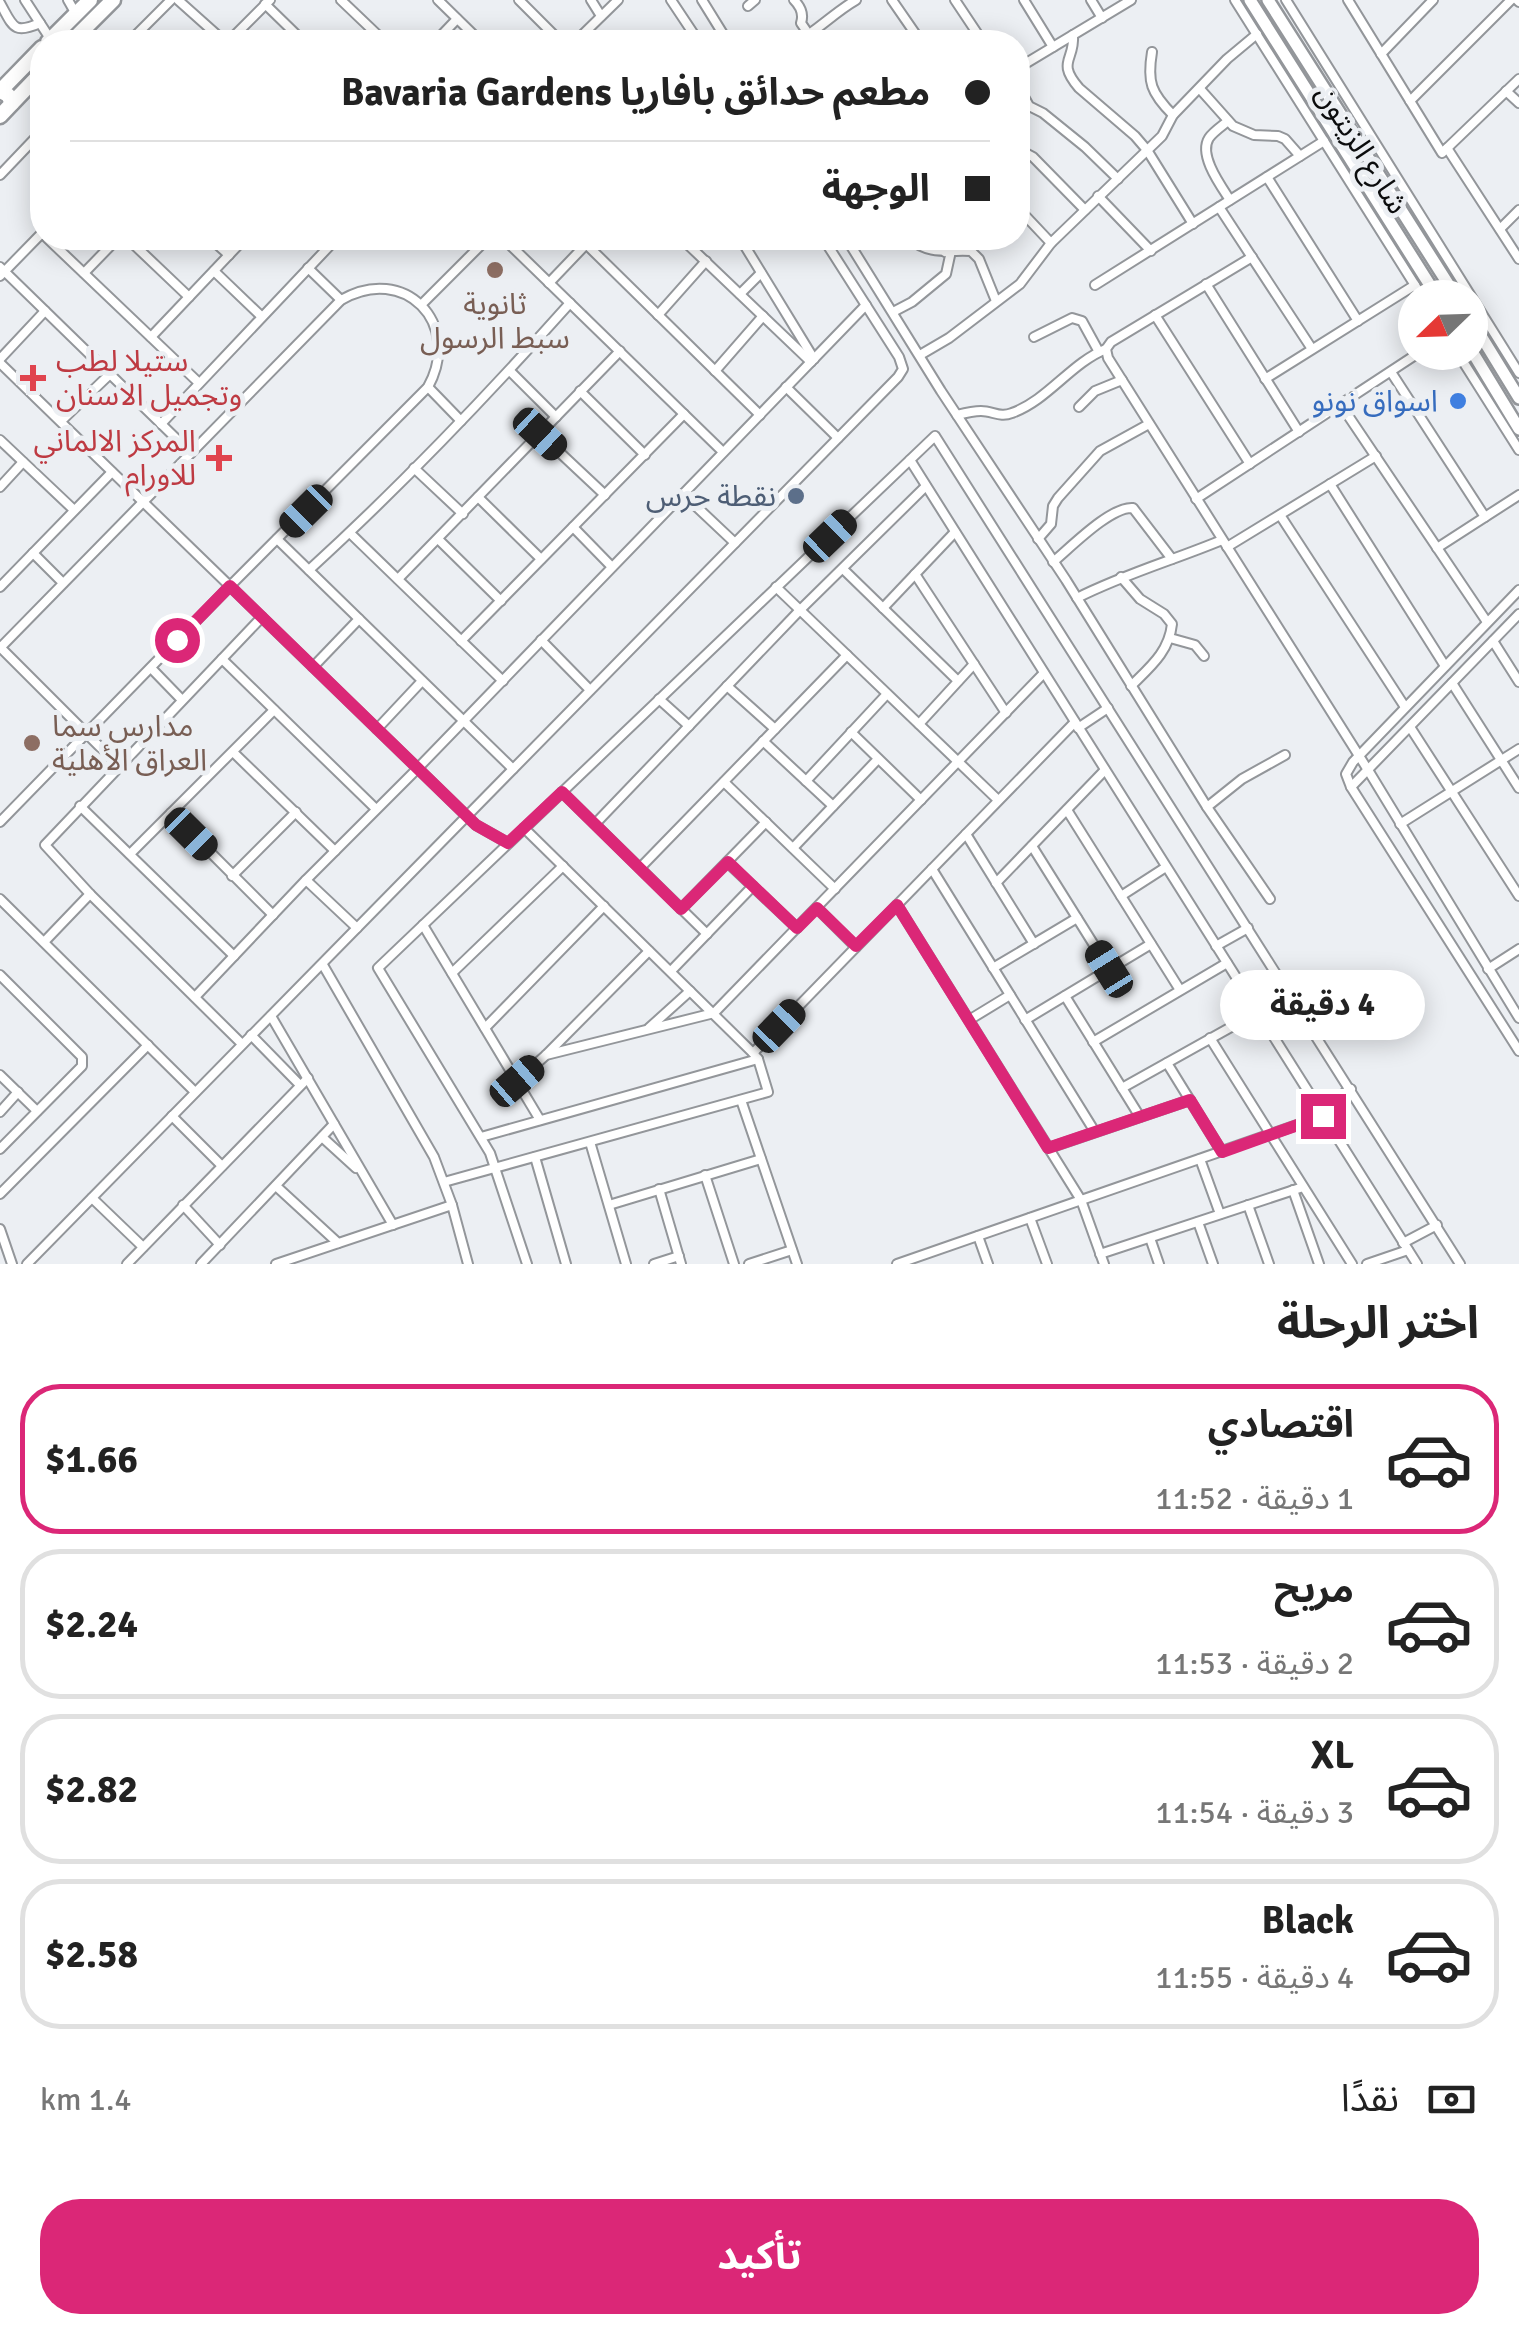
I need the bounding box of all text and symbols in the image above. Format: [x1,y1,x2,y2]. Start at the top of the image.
text: مطعم حدائق بافاريا Bavaria Gardens [341,69,930,116]
street label: شارع الزيتون [1305,78,1416,223]
text: الوجهة [822,165,930,212]
marker: ثانوية سبط الرسول [484,259,506,281]
north arrow [1398,280,1488,370]
map controls [1398,280,1488,370]
place label: ثانوية سبط الرسول [420,286,570,357]
place label: ستيلا لطب وتجميل الاسنان [56,343,242,414]
marker: ستيلا لطب وتجميل الاسنان [20,365,46,391]
place label: اسواق نونو [1312,383,1438,420]
marker: اسواق نونو [1447,390,1469,412]
car [508,403,572,465]
place label: المركز الالماني للاورام [34,423,196,497]
marker: المركز الالماني للاورام [206,445,232,471]
place label: نقطة حرس [646,478,776,515]
car [274,479,338,543]
marker: نقطة حرس [785,485,807,507]
car [798,504,862,568]
route start [155,618,200,663]
place label: مدارس سما العراق الأهلية [52,708,207,779]
marker: مدارس سما العراق الأهلية [21,732,43,754]
car [159,802,223,866]
car [1080,936,1138,1002]
callout: 4 دقيقة [1220,971,1426,1041]
text: 4 دقيقة [1270,985,1375,1024]
car [747,994,811,1058]
car [485,1050,549,1112]
route end [1301,1094,1346,1139]
text: اختر الرحلة [1277,1296,1479,1351]
text: اقتصادي [1208,1401,1354,1448]
icon: car [1384,1414,1474,1504]
text: $1.66 [45,1436,138,1483]
text: 1 دقيقة · 11:52 [1155,1479,1354,1518]
text: مريح [1274,1566,1354,1613]
icon: car [1384,1579,1474,1669]
text: $2.24 [45,1601,138,1648]
text: 2 دقيقة · 11:53 [1155,1644,1354,1683]
text: XL [1311,1732,1354,1779]
icon: car [1384,1744,1474,1834]
text: $2.82 [45,1766,138,1813]
text: 3 دقيقة · 11:54 [1155,1793,1354,1832]
text: Black [1261,1897,1354,1944]
icon: car [1384,1909,1474,1999]
text: $2.58 [45,1931,138,1978]
text: 4 دقيقة · 11:55 [1155,1958,1354,1997]
icon: cash [1424,2072,1479,2127]
text: نقدًا [1341,2075,1399,2122]
text: 1.4 km [40,2080,132,2119]
button: تأكيد [40,2199,1479,2314]

